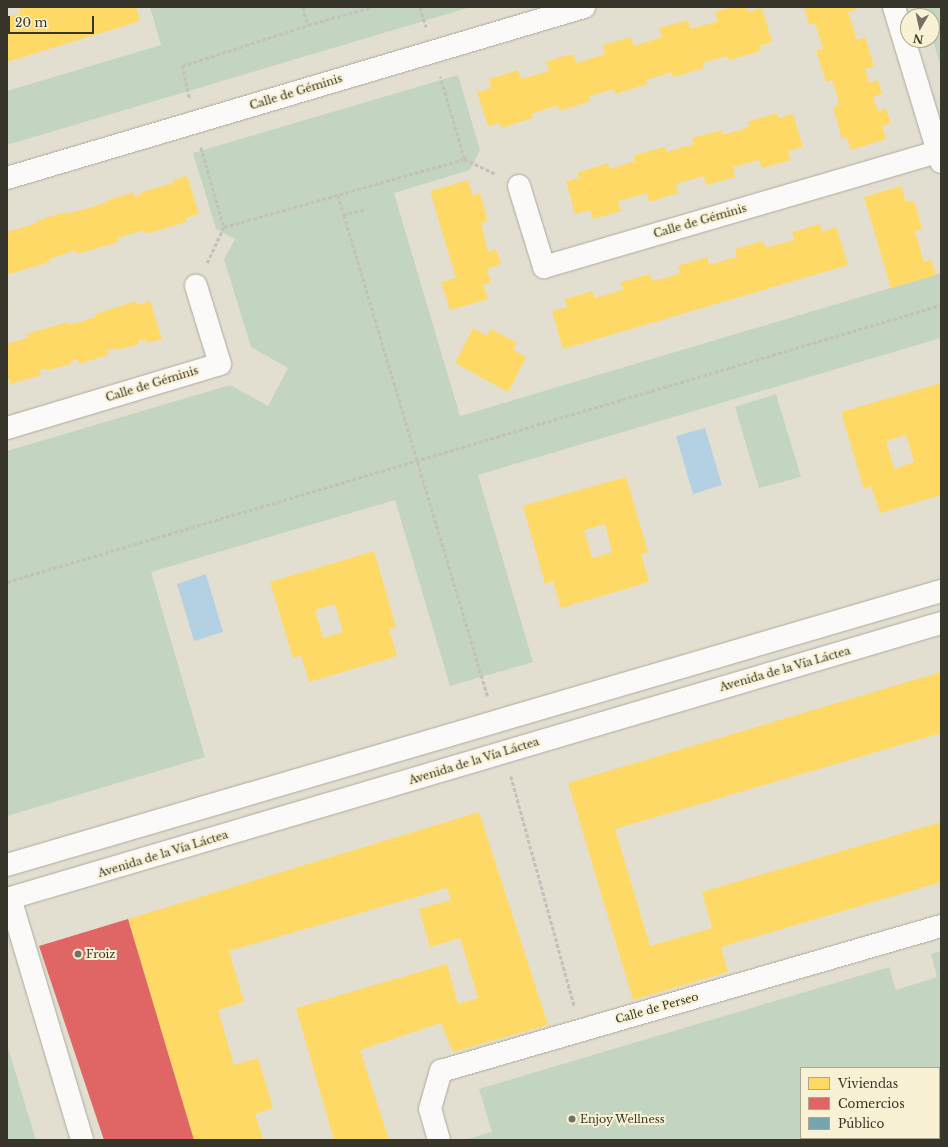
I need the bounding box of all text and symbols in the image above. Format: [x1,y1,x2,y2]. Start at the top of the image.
scale bar [10,8,96,34]
north arrow [900,8,940,48]
text: 20 m [15,15,47,30]
text: N [912,31,924,47]
street label: Calle de Géminis [248,72,344,112]
street label: Calle de Géminis [652,201,748,241]
street label: Calle de Géminis [104,364,200,404]
street label: Avenida de la Vía Láctea [718,644,852,694]
street label: Avenida de la Vía Láctea [407,735,541,787]
street label: Avenida de la Vía Láctea [96,828,230,880]
place label: Froiz [86,947,115,961]
marker: Froiz [73,949,83,959]
street label: Calle de Perseo [614,990,700,1026]
legend [800,1067,940,1139]
text: Viviendas [838,1076,898,1091]
text: Comercios [838,1096,905,1111]
place label: Enjoy Wellness [580,1112,665,1126]
marker: Enjoy Wellness [567,1114,577,1124]
text: Público [838,1116,884,1131]

